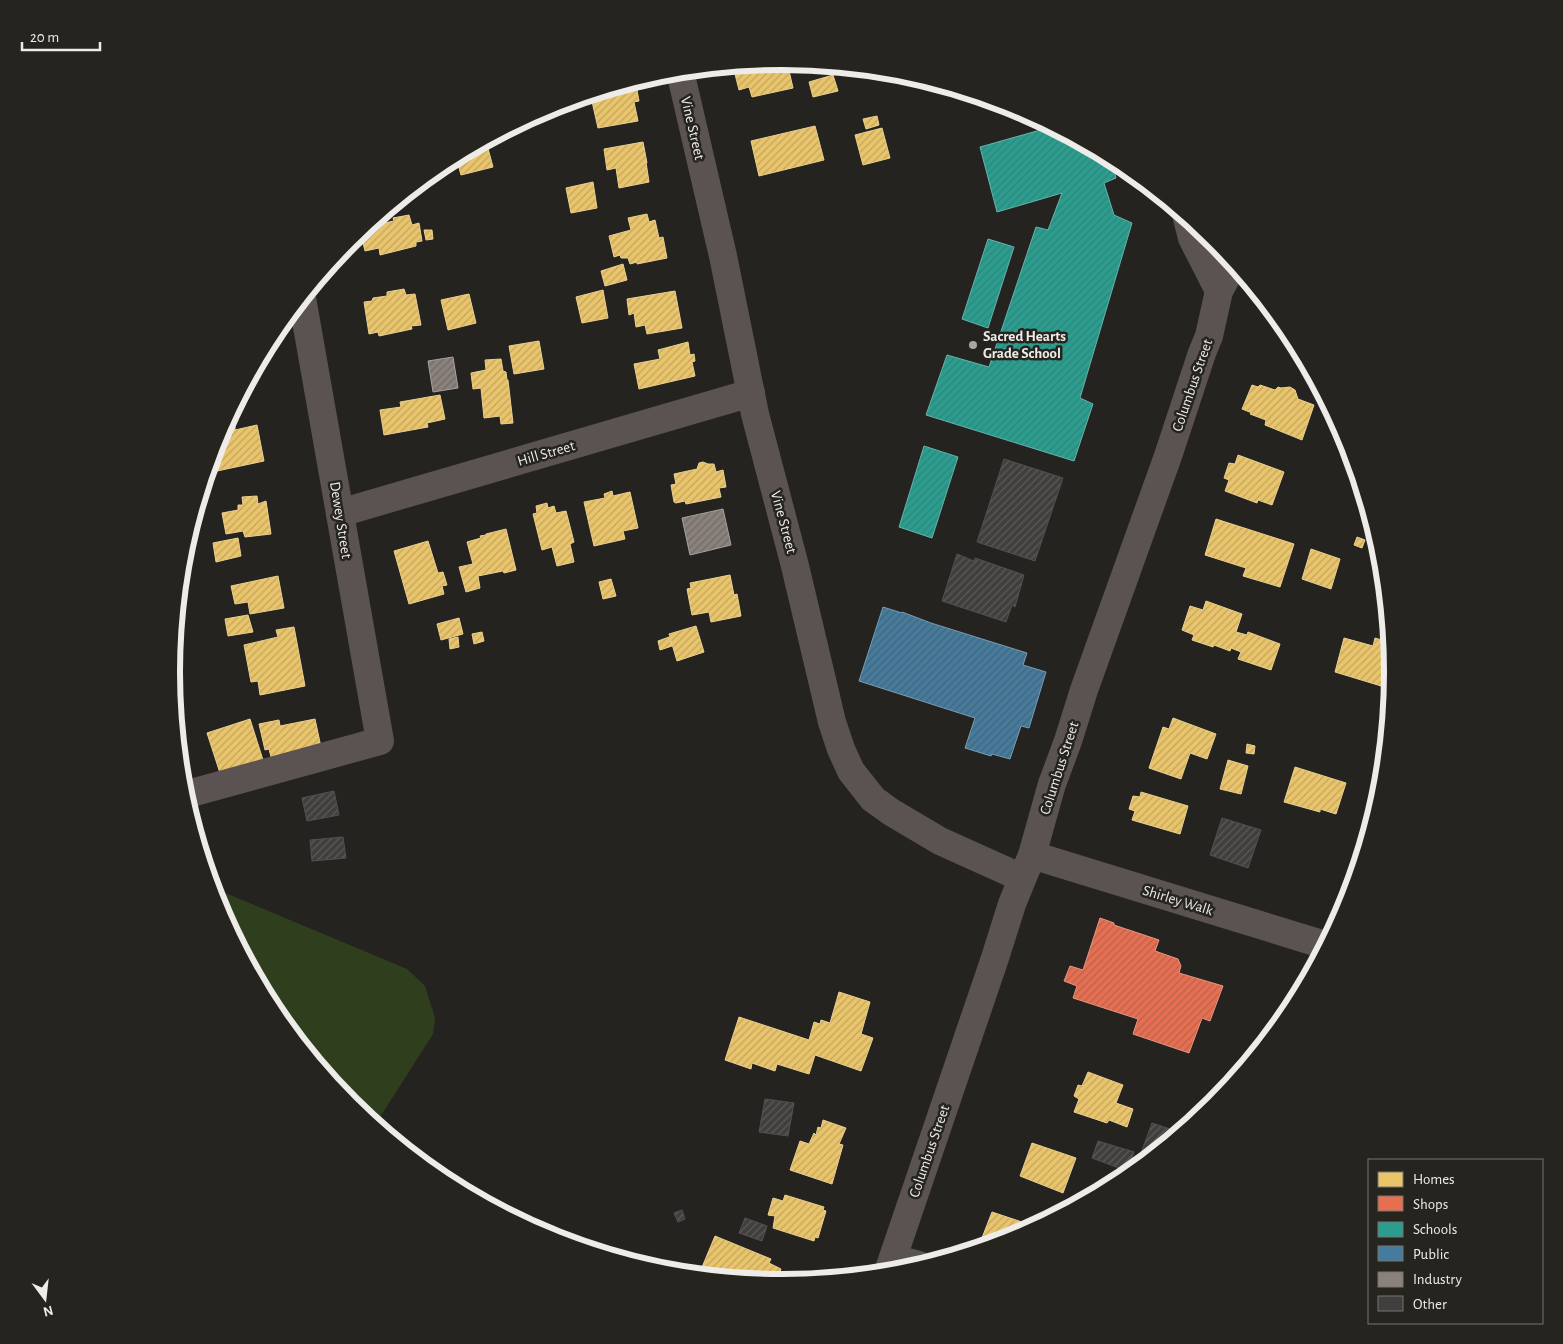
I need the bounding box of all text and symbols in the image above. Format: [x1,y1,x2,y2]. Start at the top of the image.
scale bar [22,20,100,52]
text: 20 m [30,30,59,45]
street label: Vine Street [678,95,707,161]
place label: Sacred Hearts Grade School [983,329,1066,361]
street label: Columbus Street [1170,337,1215,433]
marker: Sacred Hearts Grade School [967,339,979,351]
street label: Hill Street [516,438,577,469]
street label: Dewey Street [327,481,354,560]
street label: Vine Street [768,489,799,555]
street label: Columbus Street [1037,720,1082,816]
street label: Shirley Walk [1141,883,1215,918]
street label: Columbus Street [907,1103,952,1199]
legend [1368,1159,1543,1324]
text: Homes [1413,1172,1455,1187]
text: Shops [1413,1197,1448,1212]
text: Schools [1413,1222,1457,1237]
text: Public [1413,1247,1449,1262]
text: Industry [1413,1272,1462,1287]
north arrow [20,1274,70,1324]
text: Other [1413,1297,1447,1312]
text: N [42,1303,55,1319]

